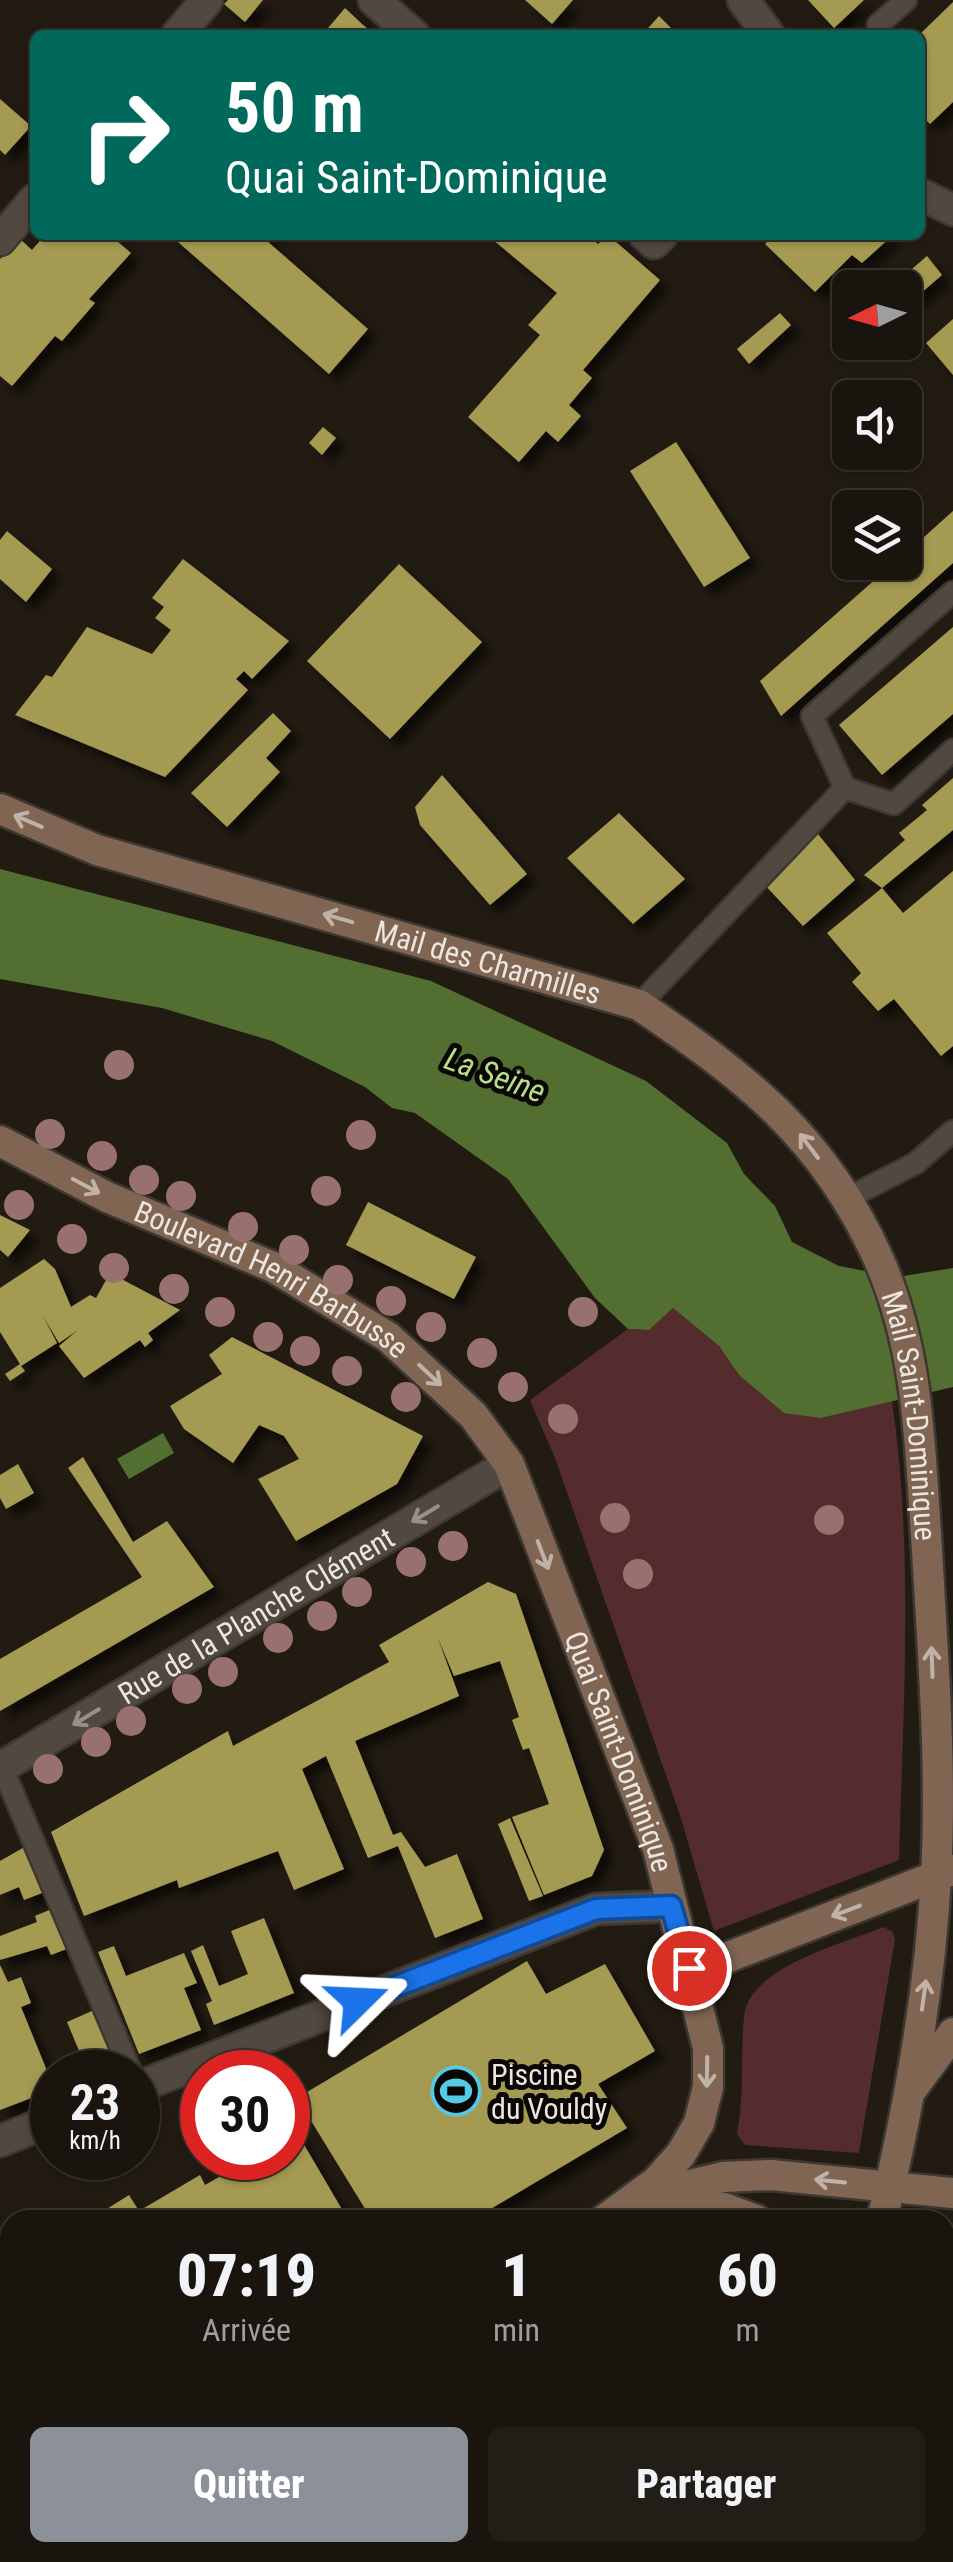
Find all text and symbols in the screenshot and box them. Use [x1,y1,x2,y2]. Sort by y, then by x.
text: 50 m [225,67,364,149]
icon: right [60,70,190,200]
text: Quai Saint-Dominique [225,151,607,204]
north arrow [832,270,922,360]
map controls [832,270,922,580]
button: sound [832,380,922,470]
button: layers [832,490,922,580]
one-way arrow [13,811,44,829]
one-way arrow [323,907,354,926]
street label: Mail des Charmilles [371,913,605,1011]
water label: La Seine [440,1039,550,1111]
one-way arrow [798,1133,820,1159]
one-way arrow [71,1177,101,1196]
street label: Boulevard Henri Barbusse [129,1193,416,1365]
street label: Mail Saint-Dominique [875,1287,944,1542]
one-way arrow [417,1363,442,1386]
one-way arrow [411,1504,440,1524]
street label: Rue de la Planche Clément [112,1519,400,1711]
one-way arrow [536,1540,554,1570]
street label: Quai Saint-Dominique [558,1626,681,1876]
one-way arrow [922,1646,941,1679]
one-way arrow [72,1707,101,1727]
one-way arrow [831,1903,862,1921]
pin [647,1926,732,2011]
icon: arrive [662,1941,717,1996]
position arrow [306,1949,410,2053]
one-way arrow [916,1979,934,2012]
speed limit sign: 30 [180,2050,310,2180]
one-way arrow [698,2055,717,2087]
place label: Piscine du Vouldy [491,2057,607,2126]
sports icon: Piscine du Vouldy [430,2065,482,2117]
text: 23 [70,2074,120,2132]
text: km/h [69,2126,121,2155]
one-way arrow [815,2171,847,2190]
text: 07:19 [177,2240,316,2311]
text: 1 [501,2240,532,2311]
text: 60 [717,2240,778,2311]
text: Arrivée [202,2311,291,2349]
text: min [493,2311,540,2349]
text: m [735,2311,760,2349]
button: Quitter [30,2427,468,2542]
button: Partager [488,2427,925,2542]

